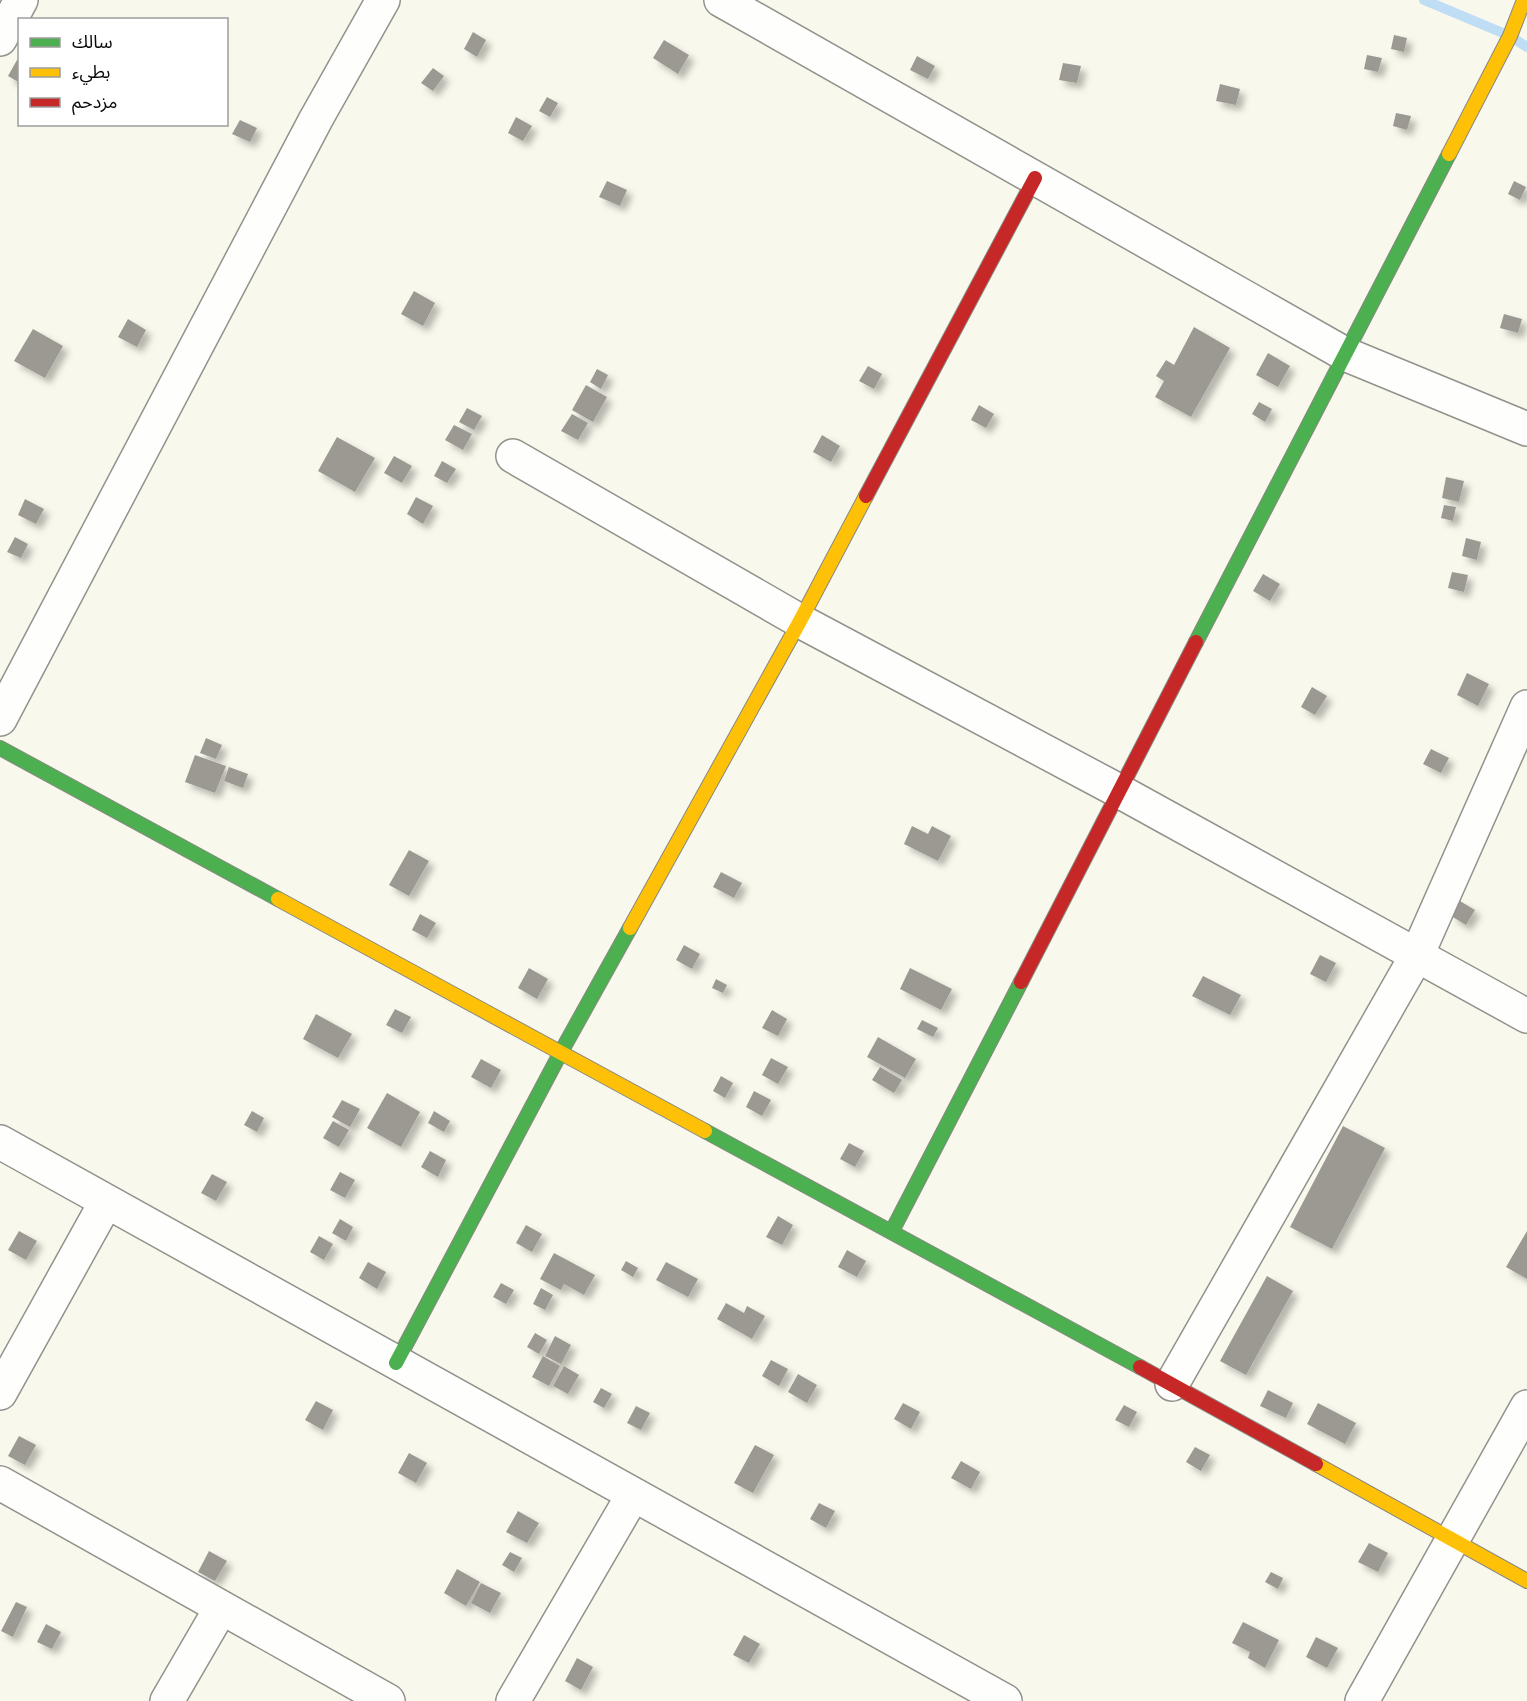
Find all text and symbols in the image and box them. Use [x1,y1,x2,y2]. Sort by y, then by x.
legend [18,18,228,126]
text: سالك [72,30,113,53]
text: بطيء [72,60,110,85]
text: مزدحم [72,90,117,115]

